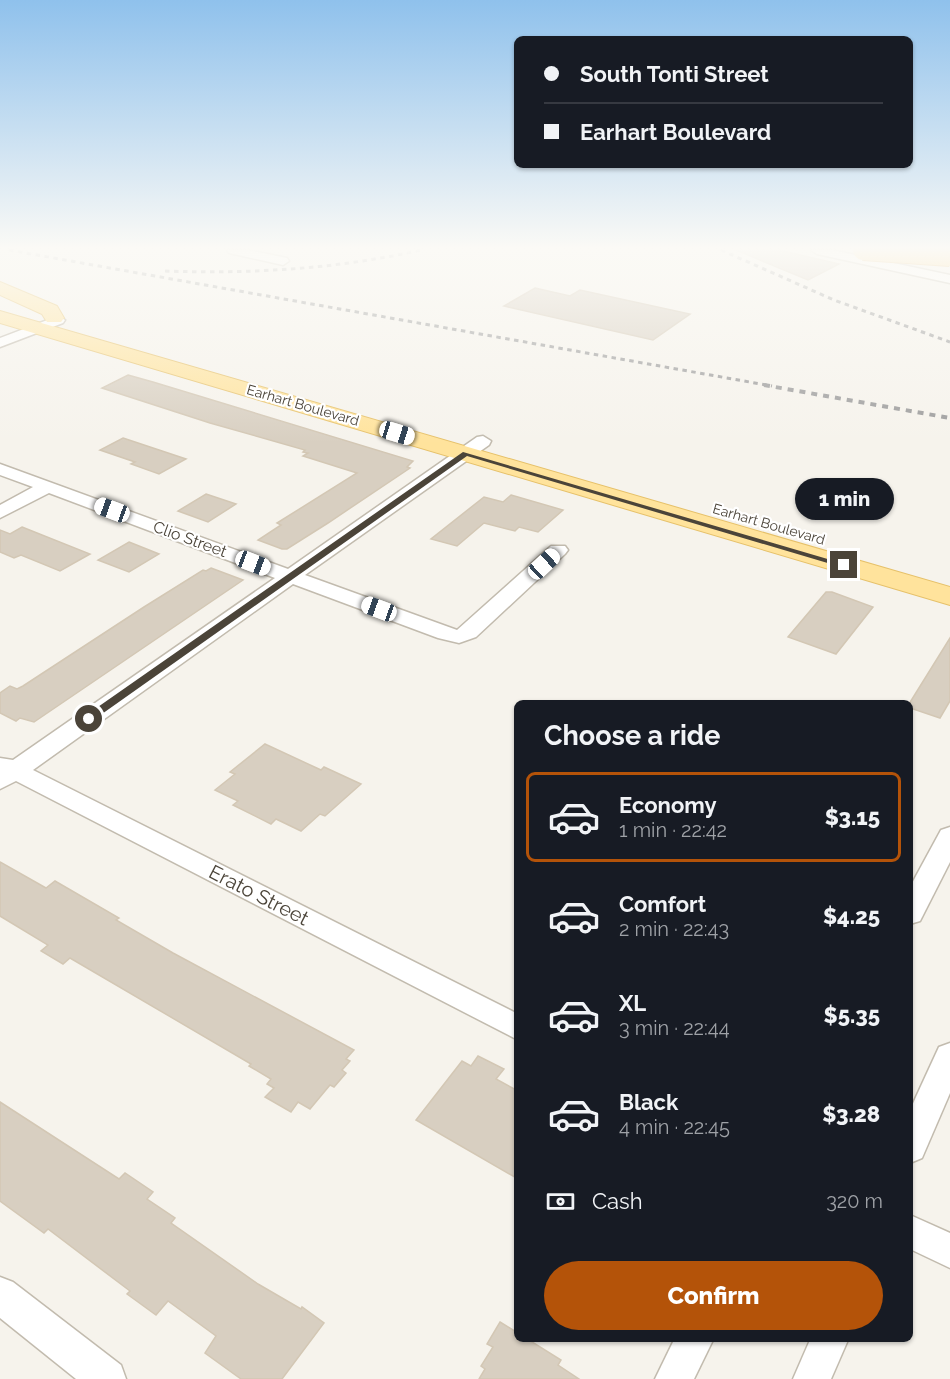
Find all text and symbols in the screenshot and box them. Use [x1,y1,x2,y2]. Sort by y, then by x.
text: South Tonti Street [580,61,769,87]
text: Earhart Boulevard [580,119,771,145]
street label: Earhart Boulevard [245,381,361,429]
car [377,419,417,447]
callout: 1 min [794,478,894,520]
text: 1 min [819,487,870,511]
car [92,495,132,525]
street label: Earhart Boulevard [711,500,827,548]
street label: Clio Street [151,517,230,561]
car [525,545,563,583]
car [233,548,273,578]
route end [830,551,857,578]
car [359,594,399,624]
route start [75,705,102,732]
text: Choose a ride [544,720,720,751]
icon: car [547,790,601,844]
text: Economy [619,792,717,818]
text: $3.15 [825,804,880,830]
text: 1 min · 22:42 [619,818,727,842]
street label: Erato Street [205,860,313,931]
icon: car [547,889,601,943]
text: Comfort [619,891,706,917]
text: $4.25 [823,903,880,929]
text: 2 min · 22:43 [619,917,729,941]
icon: car [547,988,601,1042]
text: XL [619,990,646,1016]
text: $5.35 [824,1002,880,1028]
text: 3 min · 22:44 [619,1016,730,1040]
icon: car [547,1087,601,1141]
text: Black [619,1089,678,1115]
text: $3.28 [822,1101,880,1127]
text: 4 min · 22:45 [619,1115,730,1139]
icon: cash [544,1185,577,1218]
text: Cash [592,1188,643,1214]
text: 320 m [826,1189,883,1213]
button: Confirm [544,1261,883,1330]

